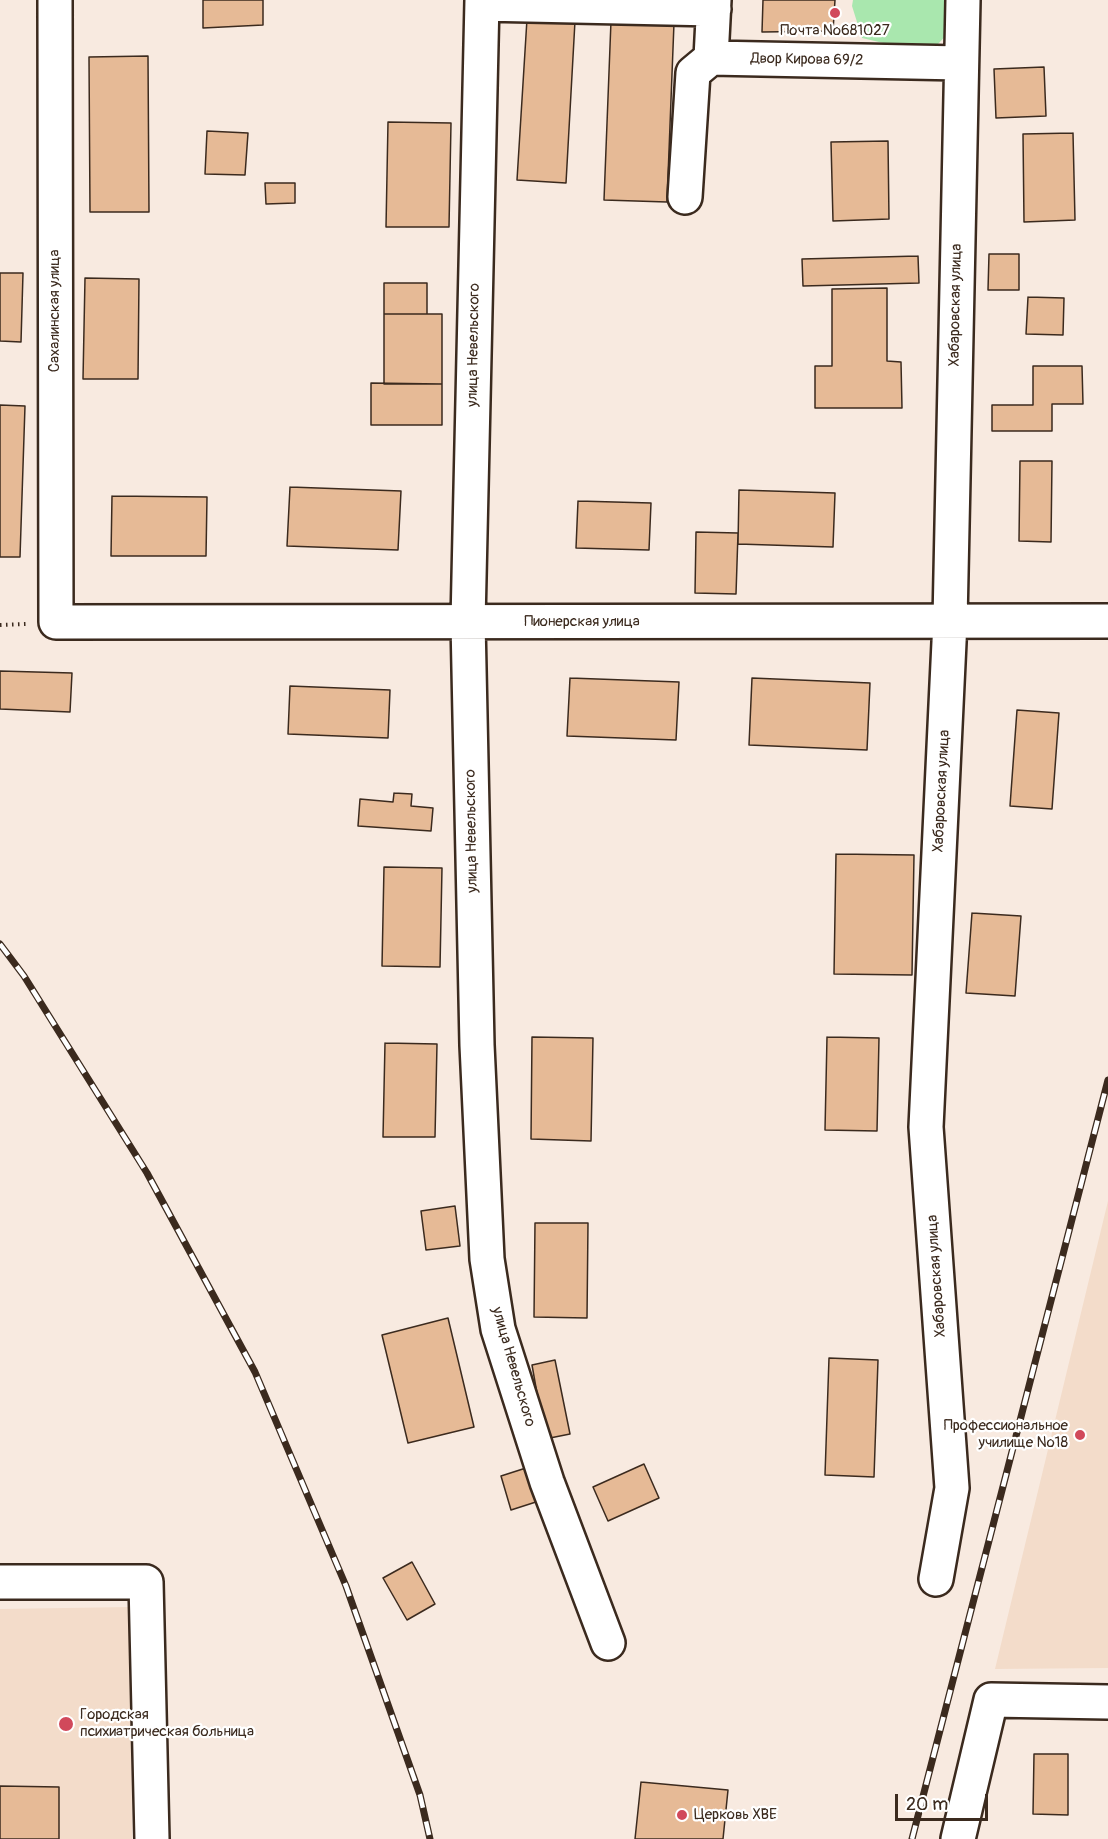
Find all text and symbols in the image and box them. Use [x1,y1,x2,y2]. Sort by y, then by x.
marker: Почта №681027 [828,6,842,20]
place label: Почта №681027 [780,22,890,40]
street label: Двор Кирова 69/2 [750,50,864,70]
street label: Хабаровская улица [946,244,966,366]
street label: Сахалинская улица [46,250,64,372]
street label: улица Невельского [464,283,484,407]
street label: Пионерская улица [524,613,640,631]
street label: Хабаровская улица [930,729,954,853]
street label: улица Невельского [462,769,482,893]
street label: Хабаровская улица [924,1214,950,1338]
street label: улица Невельского [487,1305,539,1429]
place label: Профессиональное училище №18 [944,1417,1068,1452]
marker: Профессиональное училище №18 [1073,1428,1087,1442]
place label: Городская психиатрическая больница [80,1706,254,1741]
marker: Городская психиатрическая больница [57,1715,75,1733]
scale bar [898,1782,991,1820]
text: 20 m [906,1793,948,1816]
place label: Церковь ХВЕ [694,1806,777,1824]
marker: Церковь ХВЕ [675,1808,689,1822]

